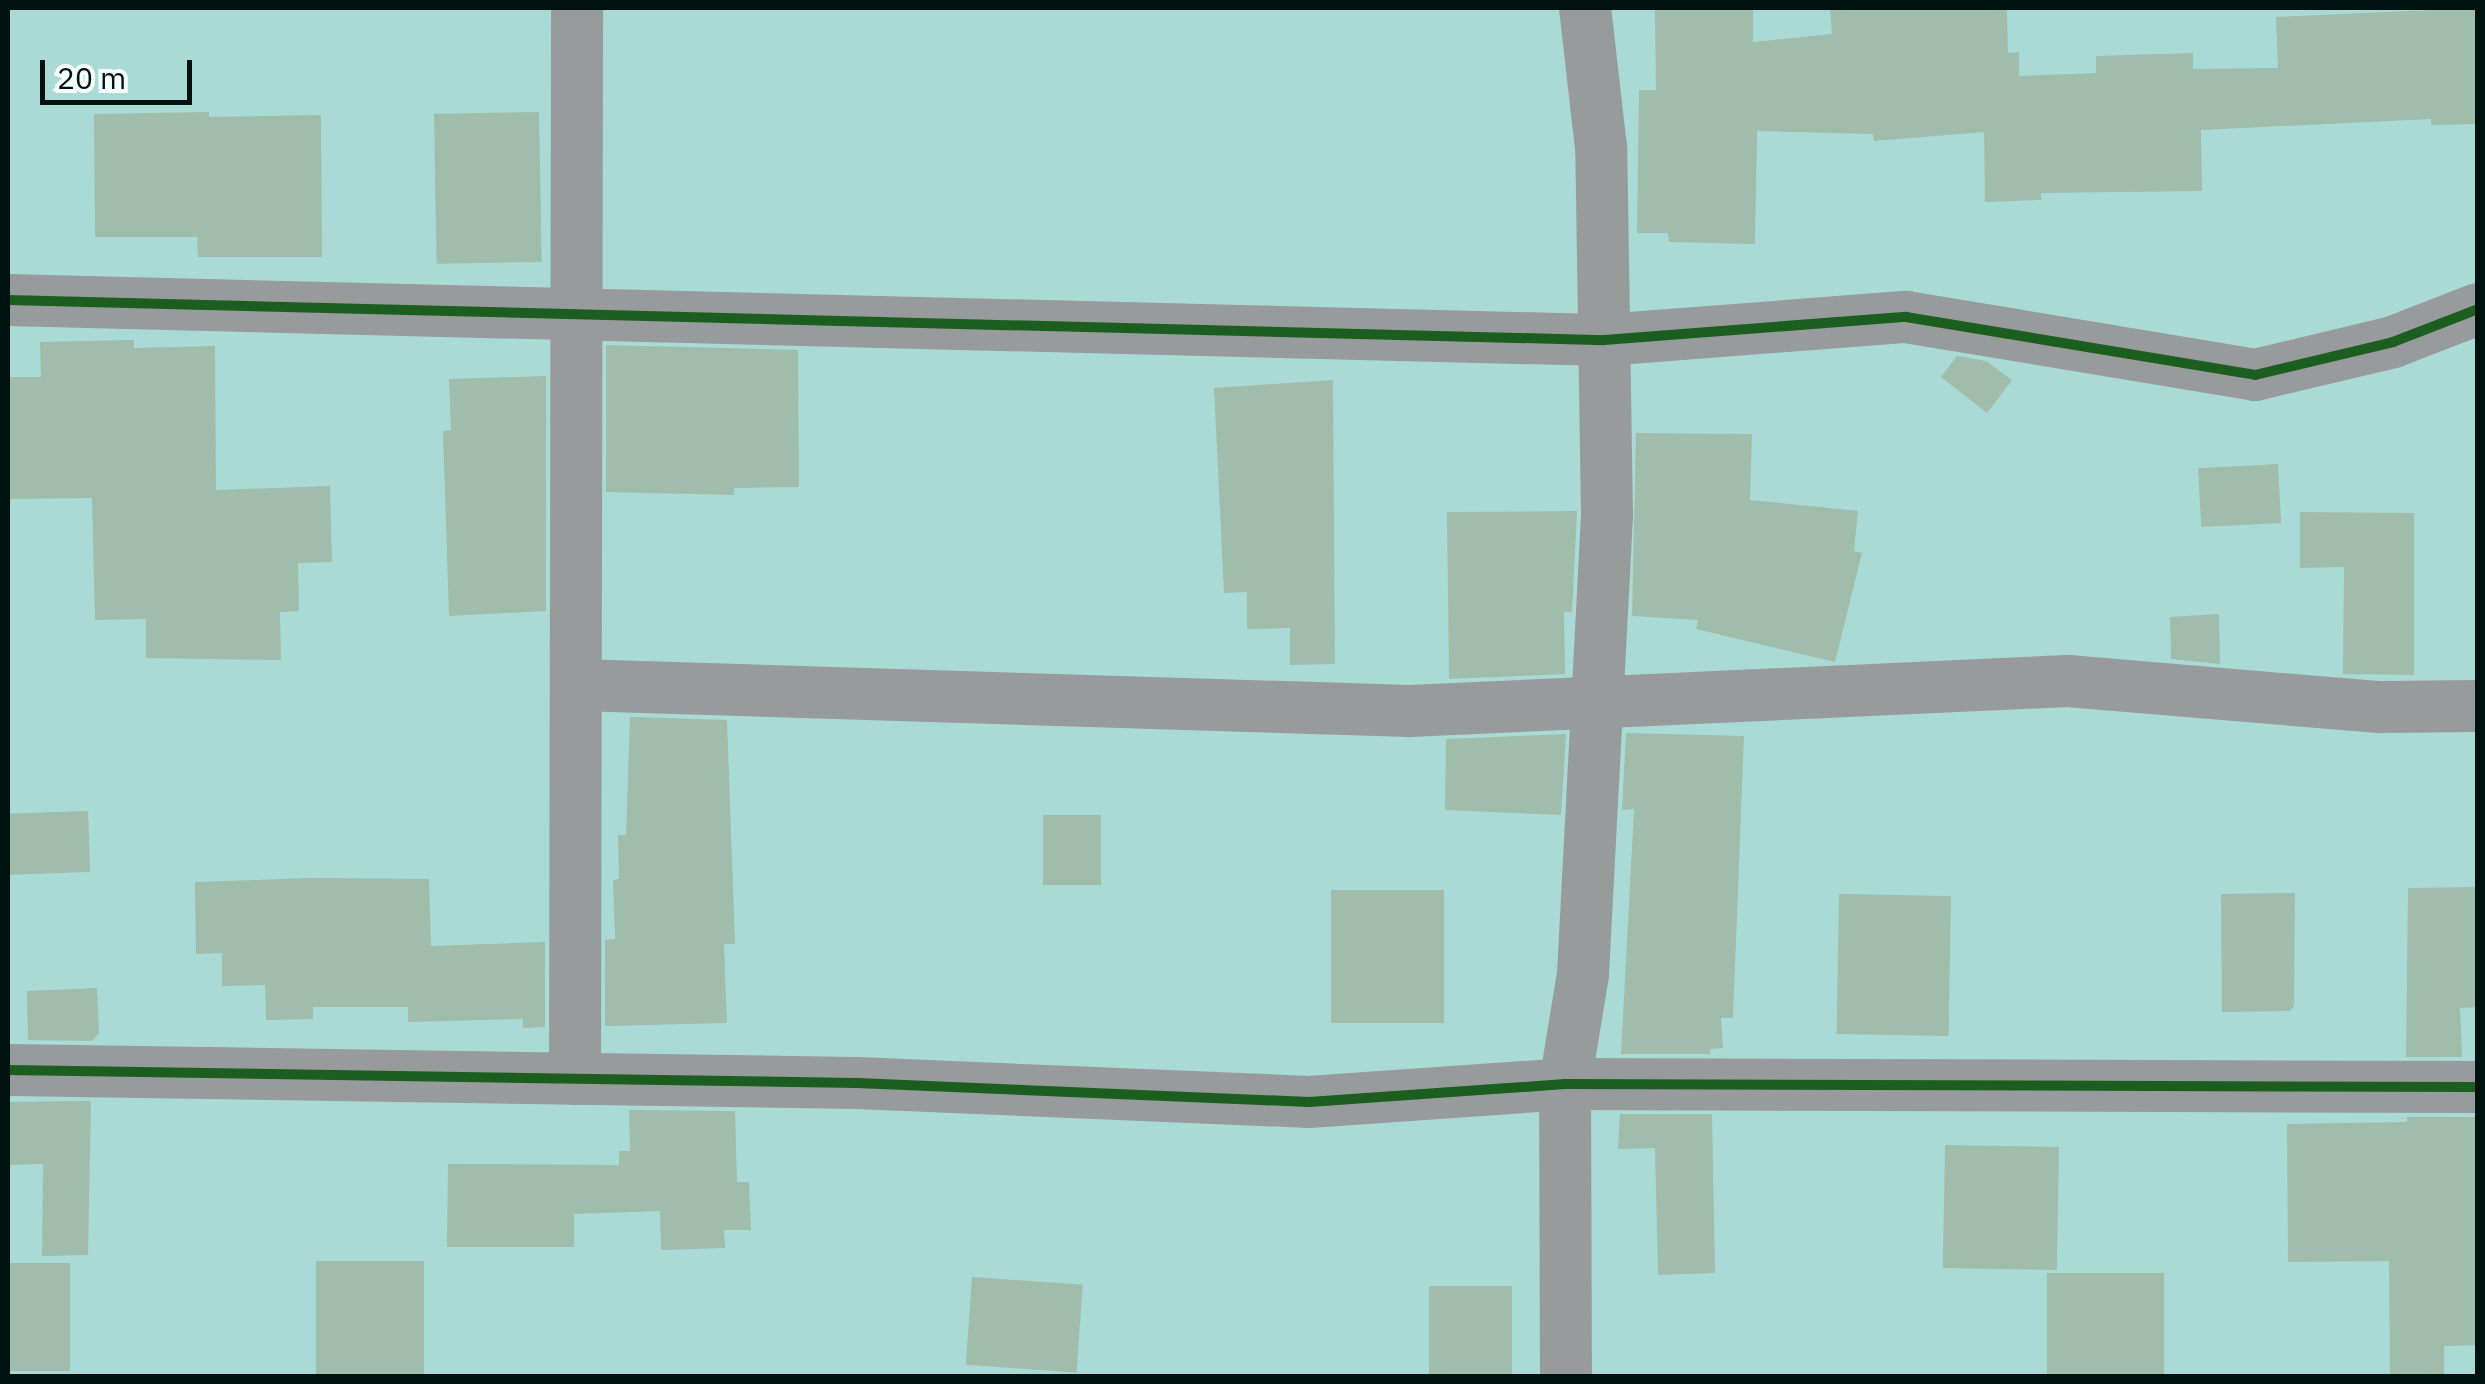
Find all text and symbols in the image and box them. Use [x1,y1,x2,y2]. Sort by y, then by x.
scale bar [45,40,198,102]
text: 20 m [57,58,126,97]

